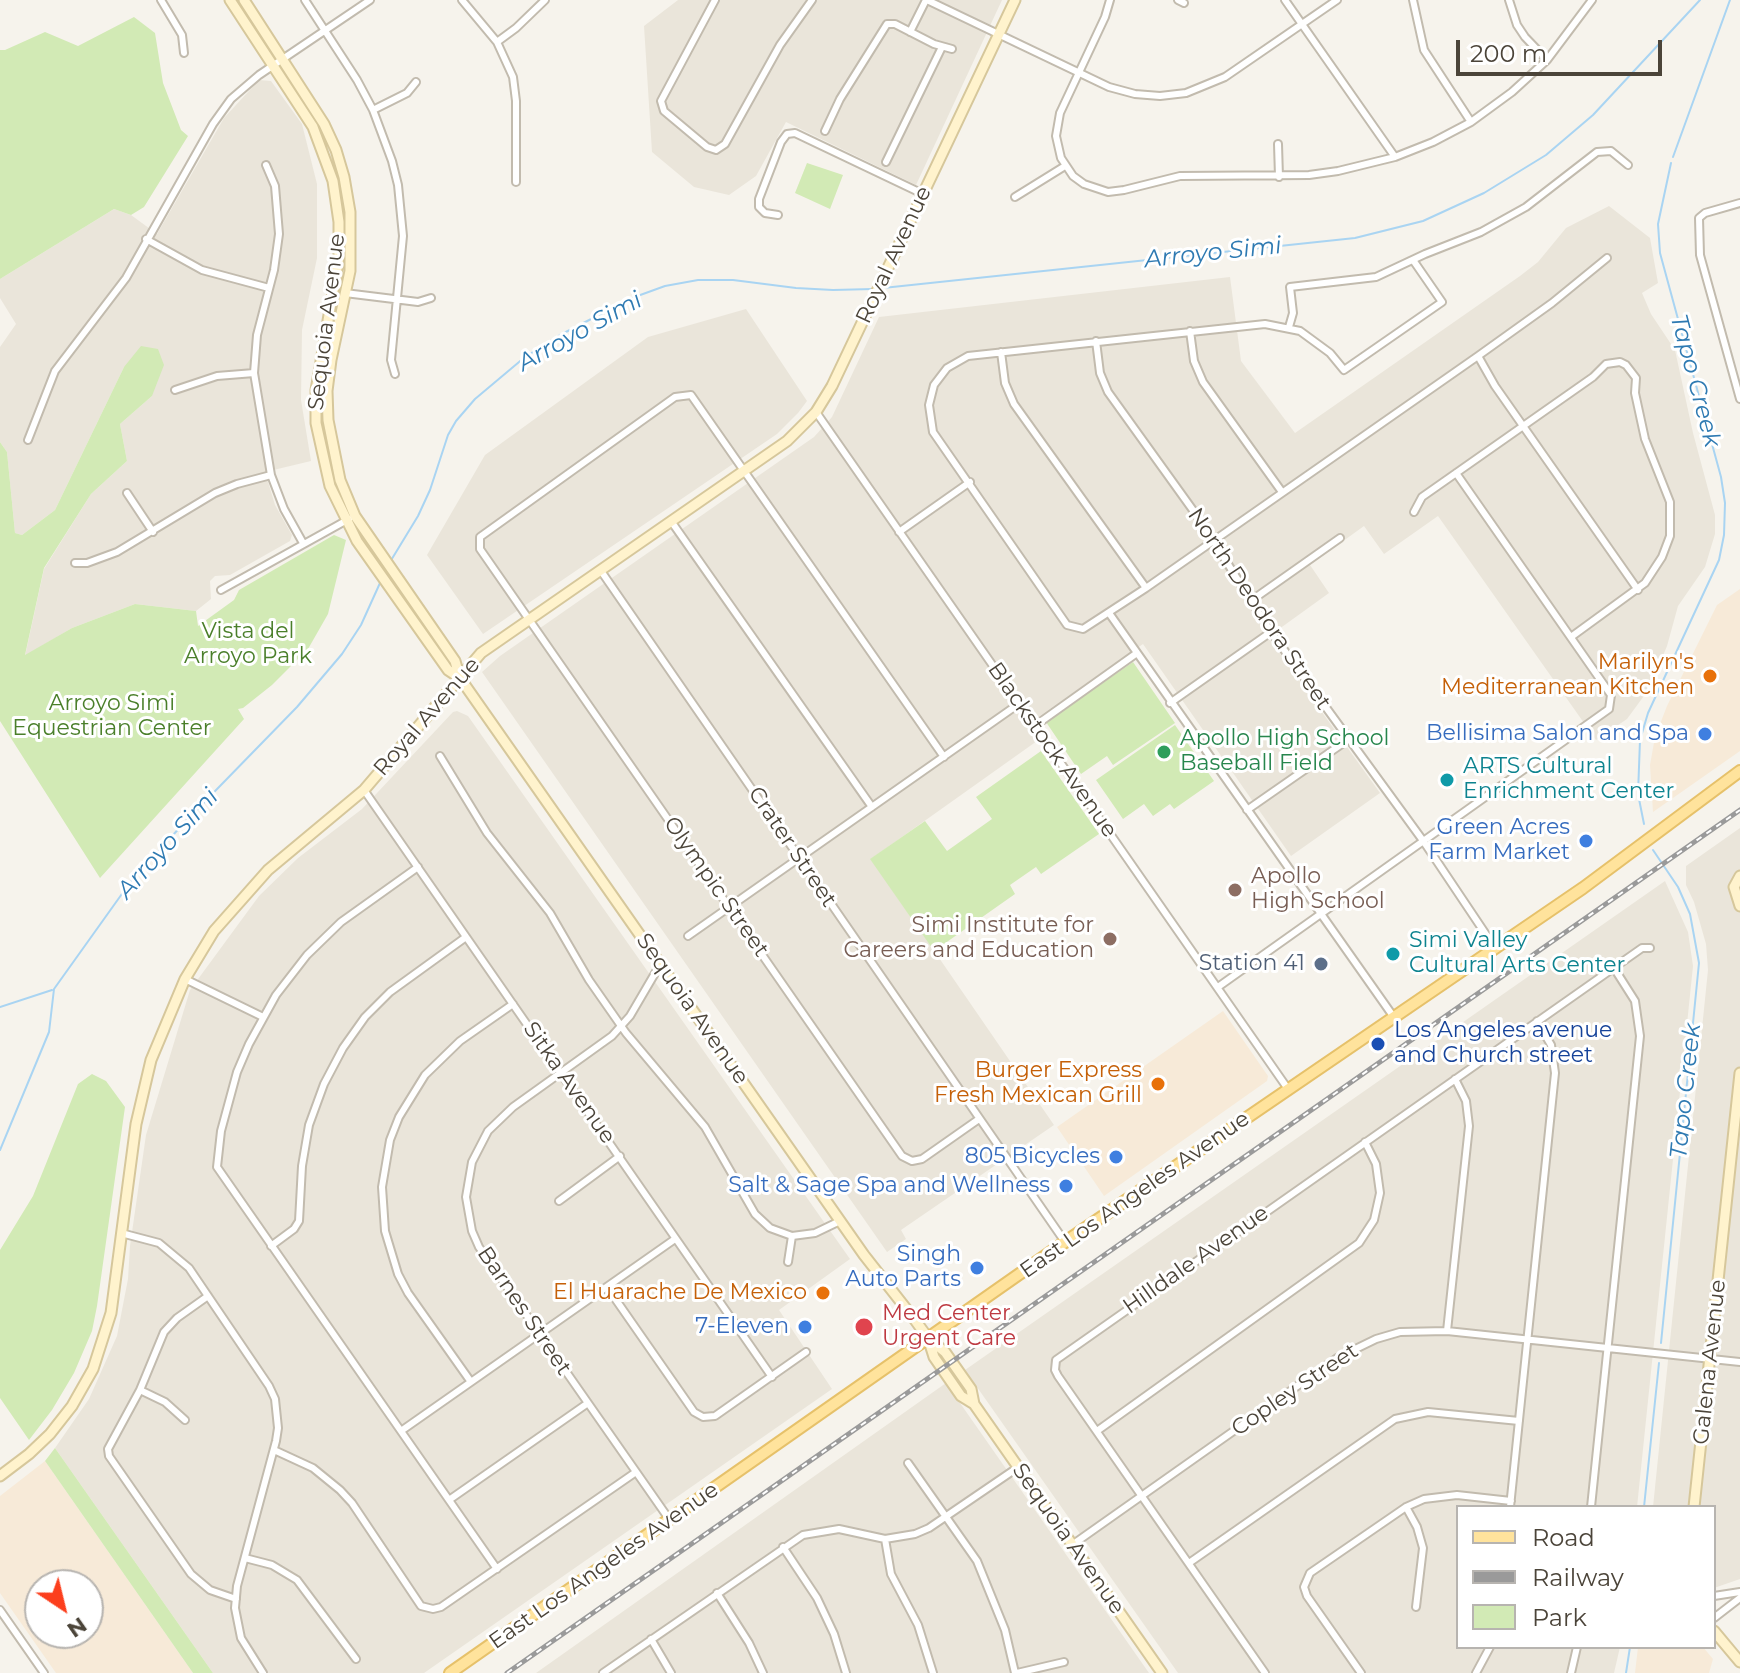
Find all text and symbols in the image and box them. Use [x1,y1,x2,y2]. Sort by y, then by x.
scale bar [1460,24,1666,74]
text: 200 m [1470,39,1547,68]
street label: Royal Avenue [851,182,937,328]
water label: Arroyo Simi [1143,231,1283,275]
street label: Sequoia Avenue [303,232,351,412]
water label: Arroyo Simi [513,286,647,378]
water label: Tapo Creek [1663,312,1727,450]
street label: North Deodora Street [1182,503,1336,715]
park label: Vista del Arroyo Park [184,619,312,670]
place label: Marilyn's Mediterranean Kitchen [1441,650,1694,702]
street label: Royal Avenue [368,652,486,782]
street label: Blackstock Avenue [982,657,1122,843]
marker: Marilyn's Mediterranean Kitchen [1701,667,1719,685]
park label: Arroyo Simi Equestrian Center [12,691,212,742]
place label: Bellisima Salon and Spa [1426,721,1689,747]
marker: Bellisima Salon and Spa [1696,725,1714,743]
place label: Apollo High School Baseball Field [1180,726,1390,778]
marker: Apollo High School Baseball Field [1155,743,1173,761]
place label: ARTS Cultural Enrichment Center [1463,754,1674,806]
marker: ARTS Cultural Enrichment Center [1438,771,1456,789]
street label: Crater Street [742,782,842,912]
water label: Arroyo Simi [111,783,225,905]
street label: Olympic Street [658,812,774,962]
place label: Green Acres Farm Market [1428,815,1570,866]
marker: Green Acres Farm Market [1577,832,1595,850]
place label: Apollo High School [1251,864,1385,916]
marker: Apollo High School [1226,881,1244,899]
place label: Simi Institute for Careers and Education [844,913,1094,964]
place label: Simi Valley Cultural Arts Center [1409,928,1625,980]
street label: Sequoia Avenue [630,929,754,1089]
marker: Simi Institute for Careers and Education [1101,930,1119,948]
marker: Simi Valley Cultural Arts Center [1384,945,1402,963]
place label: Station 41 [1199,951,1305,977]
marker: Station 41 [1312,955,1330,973]
street label: Sitka Avenue [517,1017,621,1149]
place label: Los Angeles avenue and Church street [1394,1018,1612,1070]
water label: Tapo Creek [1665,1022,1707,1160]
marker: Los Angeles avenue and Church street [1369,1035,1387,1053]
place label: Burger Express Fresh Mexican Grill [934,1058,1142,1110]
marker: Burger Express Fresh Mexican Grill [1149,1075,1167,1093]
street label: East Los Angeles Avenue [1015,1106,1255,1284]
place label: 805 Bicycles [965,1144,1100,1170]
marker: 805 Bicycles [1107,1148,1125,1166]
place label: Salt & Sage Spa and Wellness [728,1173,1050,1199]
marker: Salt & Sage Spa and Wellness [1057,1177,1075,1195]
street label: Hilldale Avenue [1118,1200,1274,1320]
street label: Barnes Street [471,1242,577,1380]
place label: Singh Auto Parts [845,1242,961,1294]
marker: Singh Auto Parts [968,1259,986,1277]
street label: Galena Avenue [1688,1278,1732,1446]
place label: El Huarache De Mexico [553,1280,807,1306]
marker: El Huarache De Mexico [814,1284,832,1302]
place label: Med Center Urgent Care [882,1301,1016,1352]
place label: 7-Eleven [695,1314,789,1340]
marker: Med Center Urgent Care [853,1316,875,1338]
marker: 7-Eleven [796,1318,814,1336]
street label: Copley Street [1227,1338,1363,1442]
street label: Sequoia Avenue [1006,1459,1130,1619]
street label: East Los Angeles Avenue [484,1477,724,1655]
legend [1456,1505,1716,1649]
text: Road [1532,1523,1595,1552]
text: Railway [1532,1563,1624,1592]
north arrow [24,1569,104,1649]
text: Park [1532,1603,1587,1632]
text: N [62,1611,92,1644]

